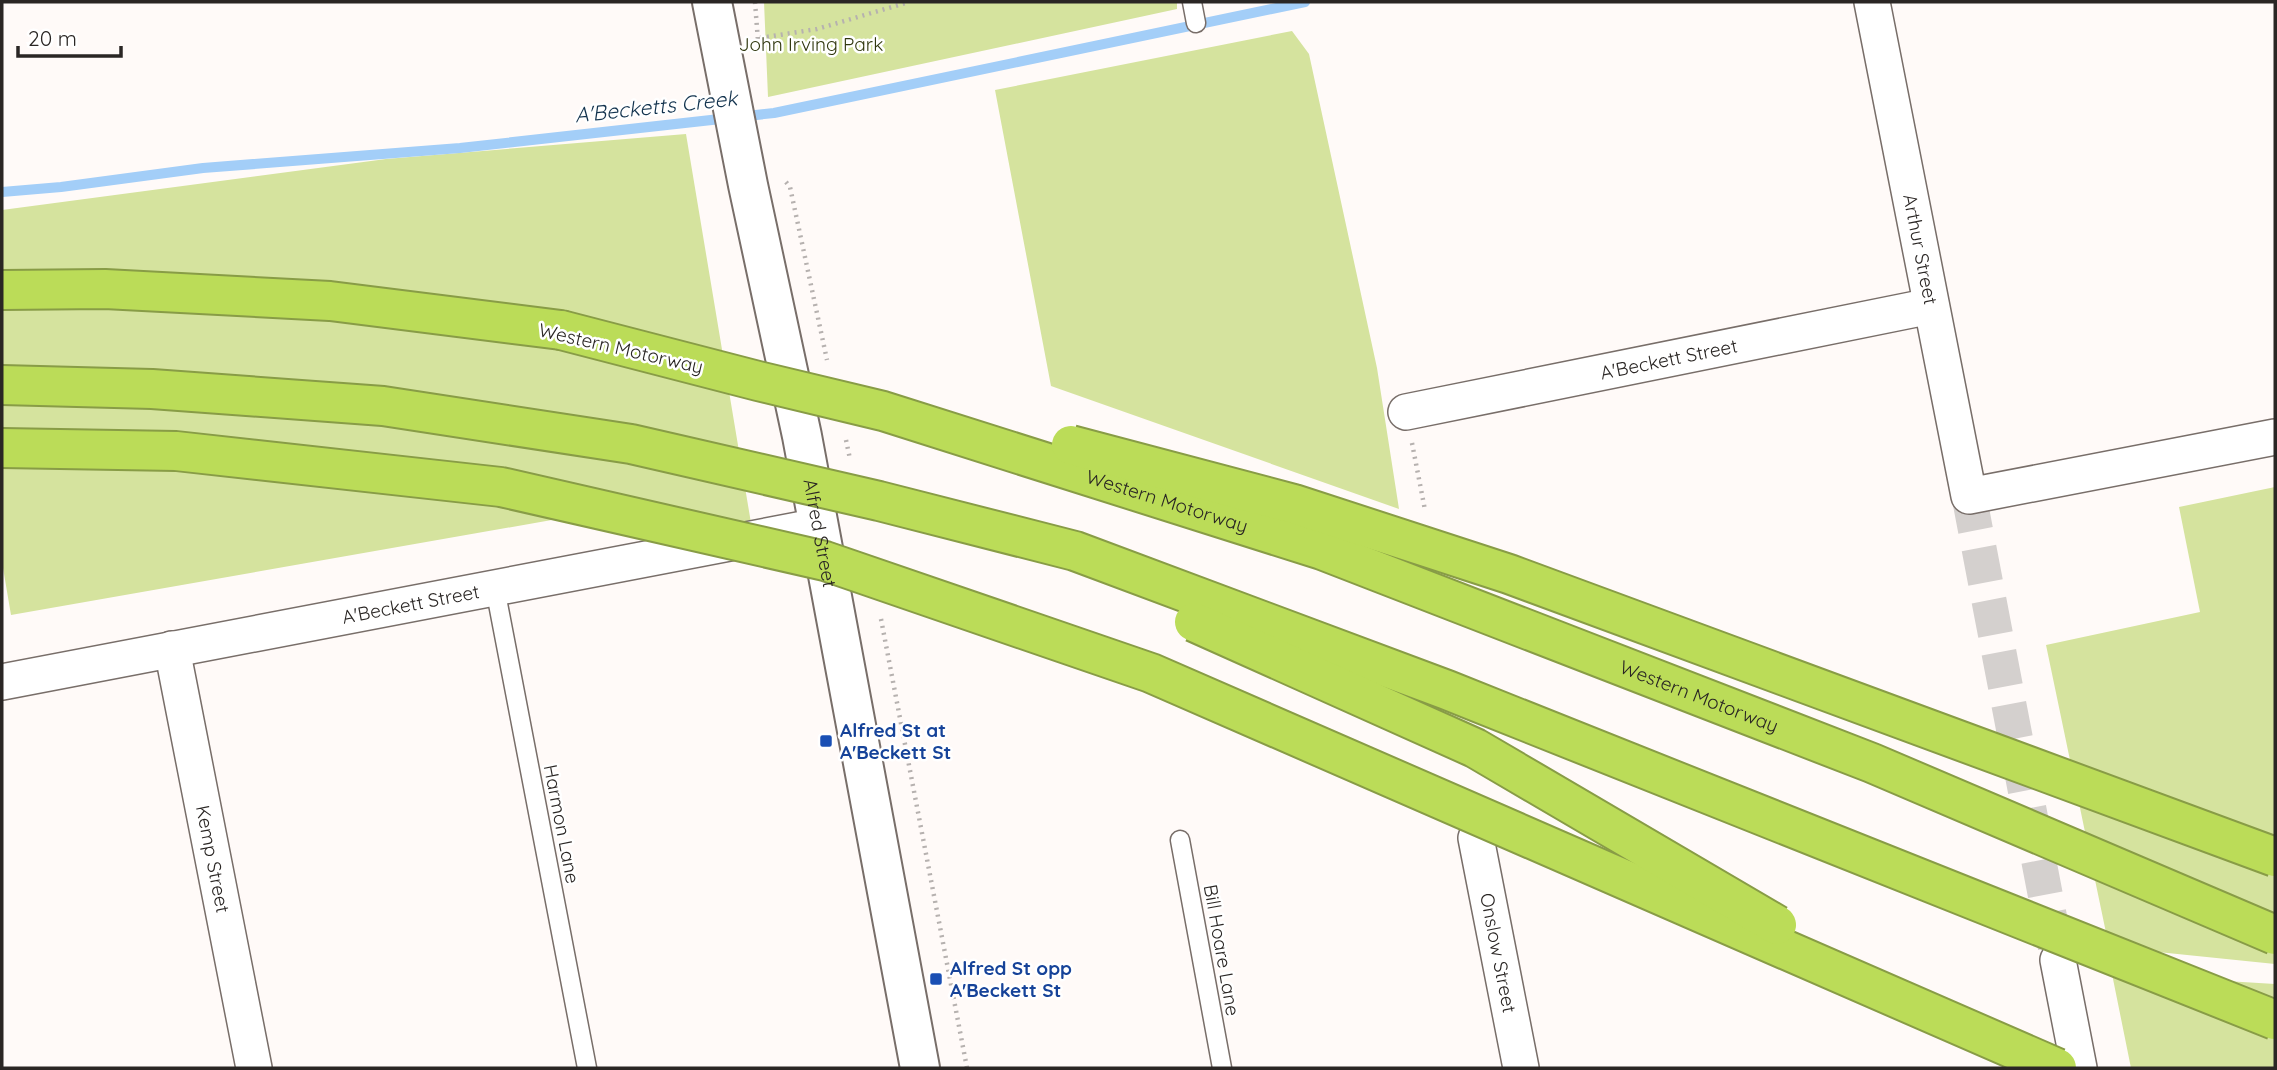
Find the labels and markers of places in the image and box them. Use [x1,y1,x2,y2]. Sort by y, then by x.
place label: Alfred St at A'Beckett St [840,718,951,764]
marker: Alfred St at A'Beckett St [818,733,834,749]
place label: Alfred St opp A'Beckett St [950,956,1072,1002]
marker: Alfred St opp A'Beckett St [928,971,944,987]

